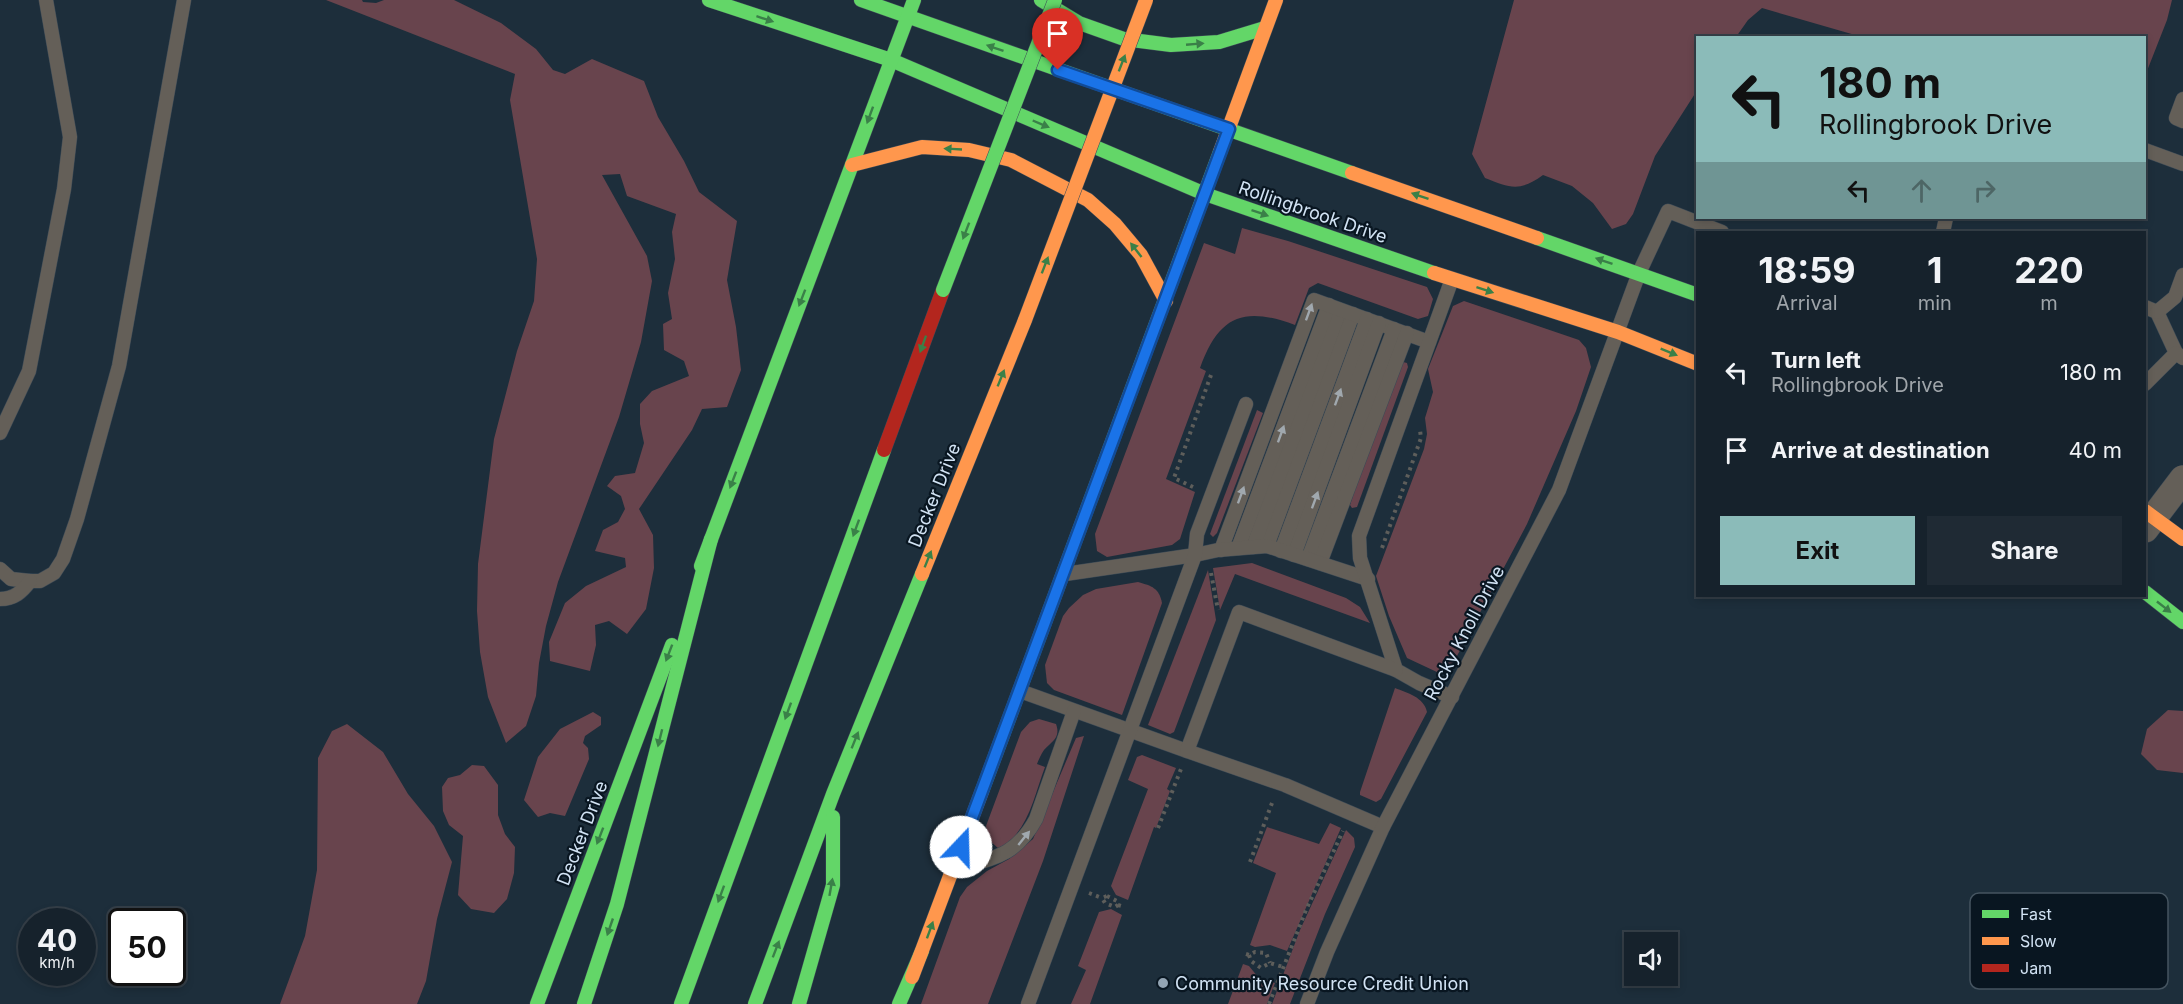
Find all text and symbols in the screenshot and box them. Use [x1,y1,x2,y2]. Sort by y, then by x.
pin [1032,8,1083,70]
one-way arrow [756,14,774,24]
icon: arrive [1041,17,1074,50]
one-way arrow [1185,39,1204,48]
one-way arrow [986,43,1004,53]
one-way arrow [1118,54,1128,72]
text: 180 m [1819,57,1941,108]
icon: left [1720,60,1798,138]
one-way arrow [865,106,874,124]
text: Rollingbrook Drive [1819,108,2052,141]
one-way arrow [1032,120,1050,130]
one-way arrow [944,144,963,153]
icon: left [1842,174,1875,207]
icon: ahead [1905,174,1938,207]
icon: right [1968,174,2001,207]
street label: Rollingbrook Drive [1236,177,1390,247]
one-way arrow [1410,191,1428,201]
one-way arrow [1251,209,1269,219]
one-way arrow [961,222,970,240]
one-way arrow [1131,243,1143,258]
text: 18:59 [1758,248,1856,292]
text: 1 [1927,248,1943,292]
text: 220 [2014,248,2084,292]
one-way arrow [1594,255,1612,265]
one-way arrow [1041,256,1051,274]
one-way arrow [1476,286,1494,295]
one-way arrow [796,289,806,307]
text: Arrival [1776,291,1838,315]
text: min [1918,291,1952,315]
text: m [2040,291,2058,315]
one-way arrow [1305,303,1314,321]
one-way arrow [918,336,928,354]
text: Turn left [1771,347,1861,373]
one-way arrow [1660,348,1678,358]
icon: left [1720,356,1753,389]
text: 180 m [2060,359,2122,385]
one-way arrow [997,369,1006,387]
text: Rollingbrook Drive [1771,373,1944,397]
one-way arrow [1334,388,1344,406]
one-way arrow [1277,425,1286,443]
icon: arrive [1720,434,1753,467]
text: Arrive at destination [1771,437,1990,463]
text: 40 m [2068,437,2122,463]
street label: Decker Drive [904,440,964,550]
one-way arrow [728,472,738,490]
one-way arrow [1237,486,1247,504]
one-way arrow [1310,491,1320,509]
button: Exit [1720,516,1915,585]
button: Share [1927,516,2122,585]
one-way arrow [850,519,860,537]
one-way arrow [923,549,933,567]
street label: Rocky Knoll Drive [1420,562,1508,704]
one-way arrow [2156,600,2172,613]
one-way arrow [663,644,673,662]
one-way arrow [783,702,793,720]
one-way arrow [655,729,664,747]
one-way arrow [850,730,860,748]
street label: Decker Drive [552,778,612,888]
position arrow [929,815,993,879]
one-way arrow [595,827,605,845]
one-way arrow [1017,830,1030,846]
one-way arrow [827,877,836,896]
one-way arrow [716,885,726,903]
legend [1970,893,2168,989]
text: Fast [2020,904,2052,924]
speed limit sign: 50 [108,908,186,986]
one-way arrow [604,918,614,936]
one-way arrow [926,920,936,938]
text: 40 [37,922,77,958]
text: Slow [2020,931,2057,951]
map controls [1624,932,1678,986]
button: sound [1624,932,1678,986]
one-way arrow [771,940,781,958]
text: km/h [39,953,75,972]
text: Jam [2020,958,2052,978]
place label: Community Resource Credit Union [1175,973,1469,994]
marker: Community Resource Credit Union [1156,976,1170,990]

